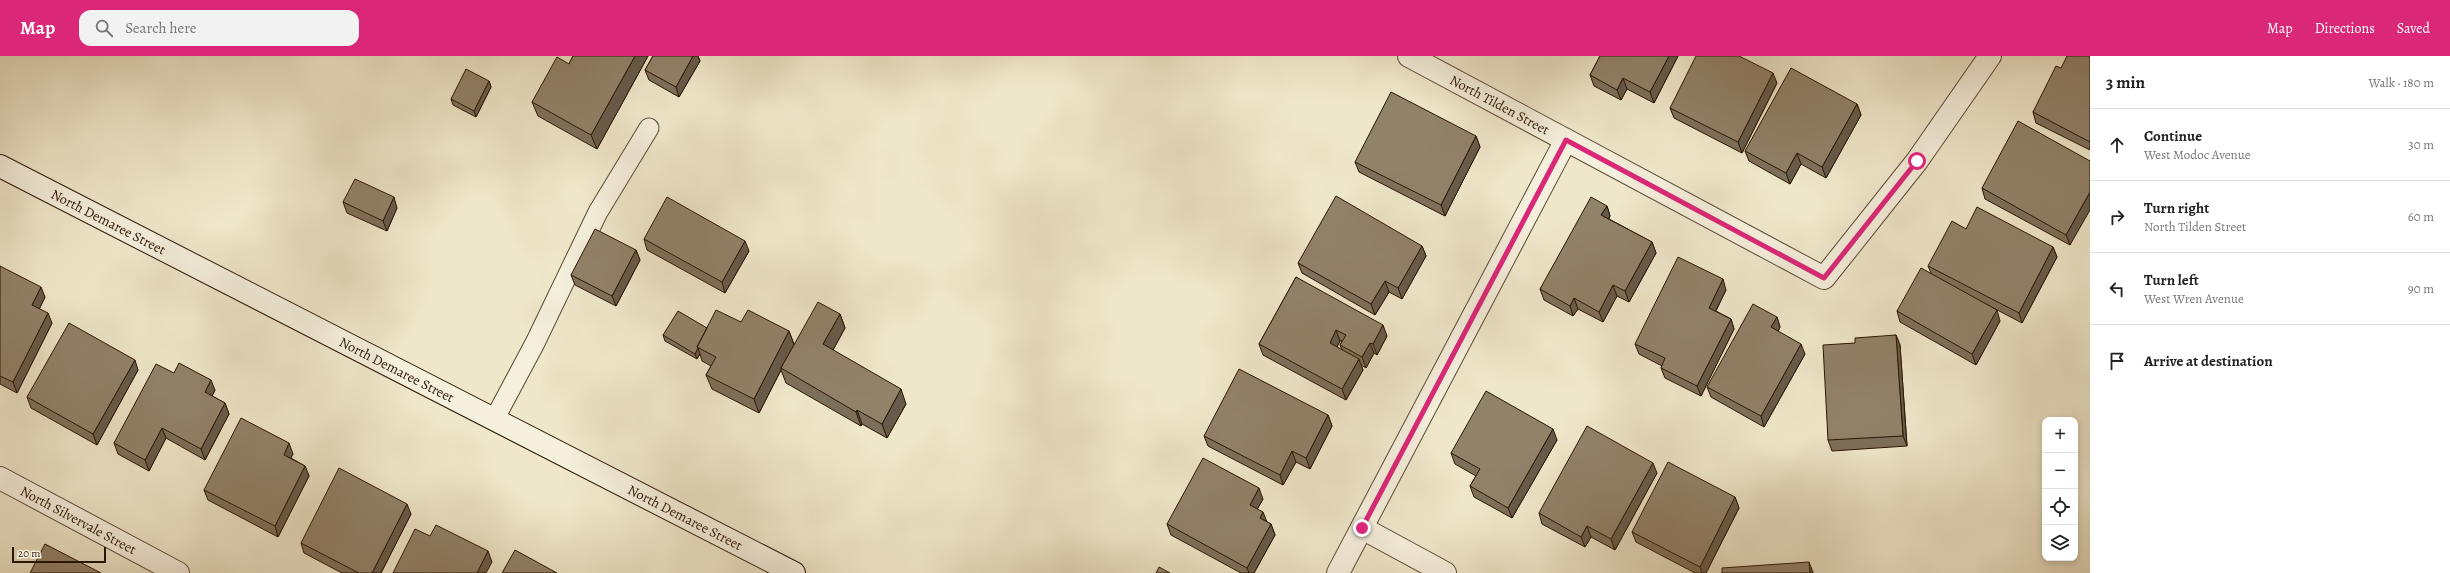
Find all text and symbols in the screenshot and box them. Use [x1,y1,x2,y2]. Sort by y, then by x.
search box [79,10,359,46]
text: Map [20,15,55,41]
icon: search [93,17,115,39]
text: Search here [125,18,197,38]
text: Map [2267,19,2293,38]
text: Directions [2315,19,2375,38]
text: Saved [2397,19,2430,38]
street label: North Tilden Street [1447,70,1553,139]
text: 3 min [2106,71,2145,94]
text: Walk · 180 m [2368,74,2434,91]
text: Continue [2144,126,2202,146]
icon: ahead [2106,134,2128,156]
text: 30 m [2408,136,2434,153]
text: West Modoc Avenue [2144,146,2251,163]
route start [1908,152,1926,170]
street label: North Demaree Street [48,184,169,259]
text: Turn right [2144,198,2209,218]
icon: right [2106,206,2128,228]
text: 60 m [2408,208,2434,225]
text: North Tilden Street [2144,218,2246,235]
text: Turn left [2144,270,2199,290]
icon: left [2106,278,2128,300]
text: 90 m [2408,280,2434,297]
text: West Wren Avenue [2144,290,2244,307]
street label: North Demaree Street [336,332,458,407]
icon: arrive [2106,350,2128,372]
text: Arrive at destination [2144,351,2273,371]
map controls [2042,417,2078,561]
button: + [2042,417,2078,453]
button: − [2042,453,2078,489]
street label: North Demaree Street [625,480,746,555]
street label: North Silvervale Street [17,481,140,559]
button: locate [2042,489,2078,525]
route end [1353,519,1371,537]
button: layers [2042,525,2078,561]
scale bar [12,545,106,564]
text: 20 m [18,546,40,561]

